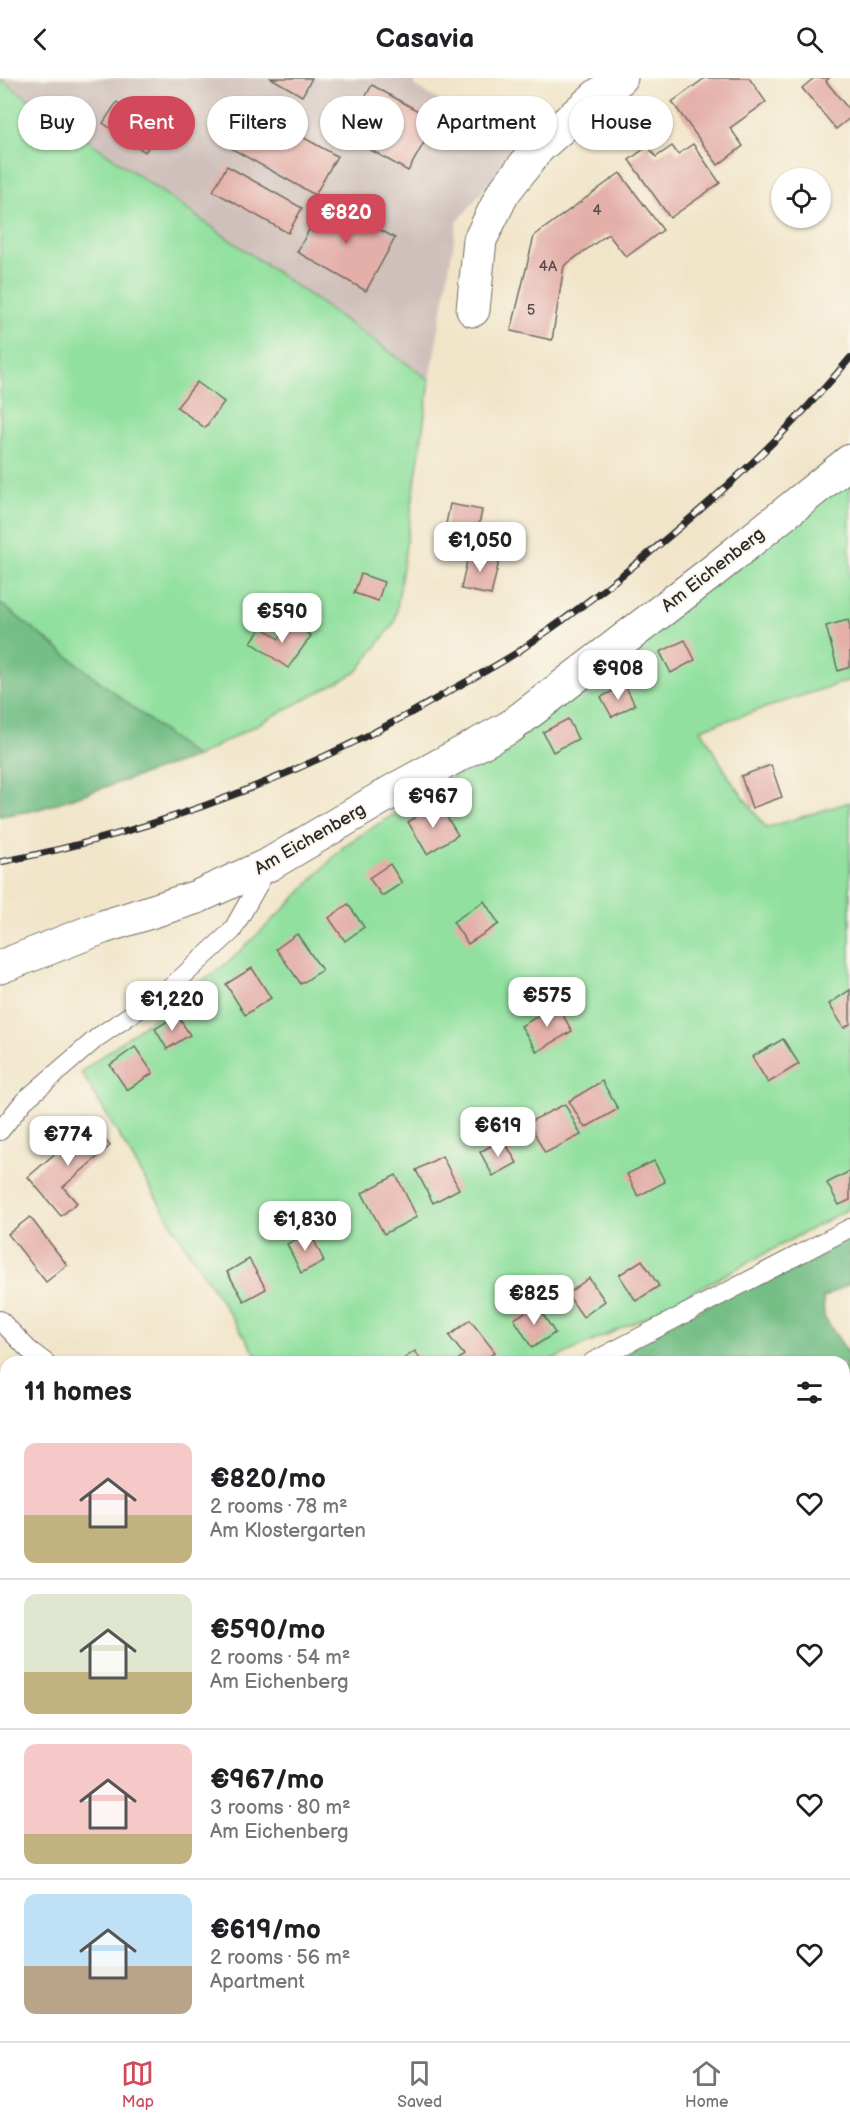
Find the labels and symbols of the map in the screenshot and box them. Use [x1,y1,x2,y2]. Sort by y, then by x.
pin: €820 [310,194,382,245]
house number: 4 [592,201,602,220]
house number: 4A [539,257,558,276]
house number: 5 [527,301,535,320]
pin: €1,050 [431,522,529,573]
street label: Am Eichenberg [657,523,769,617]
pin: €590 [246,593,318,644]
pin: €908 [582,650,654,701]
pin: €967 [397,778,469,829]
street label: Am Eichenberg [251,799,369,879]
pin: €575 [511,977,583,1028]
pin: €1,220 [123,981,221,1032]
pin: €619 [462,1107,534,1158]
pin: €774 [32,1116,104,1167]
pin: €1,830 [256,1201,354,1252]
pin: €825 [498,1275,570,1326]

